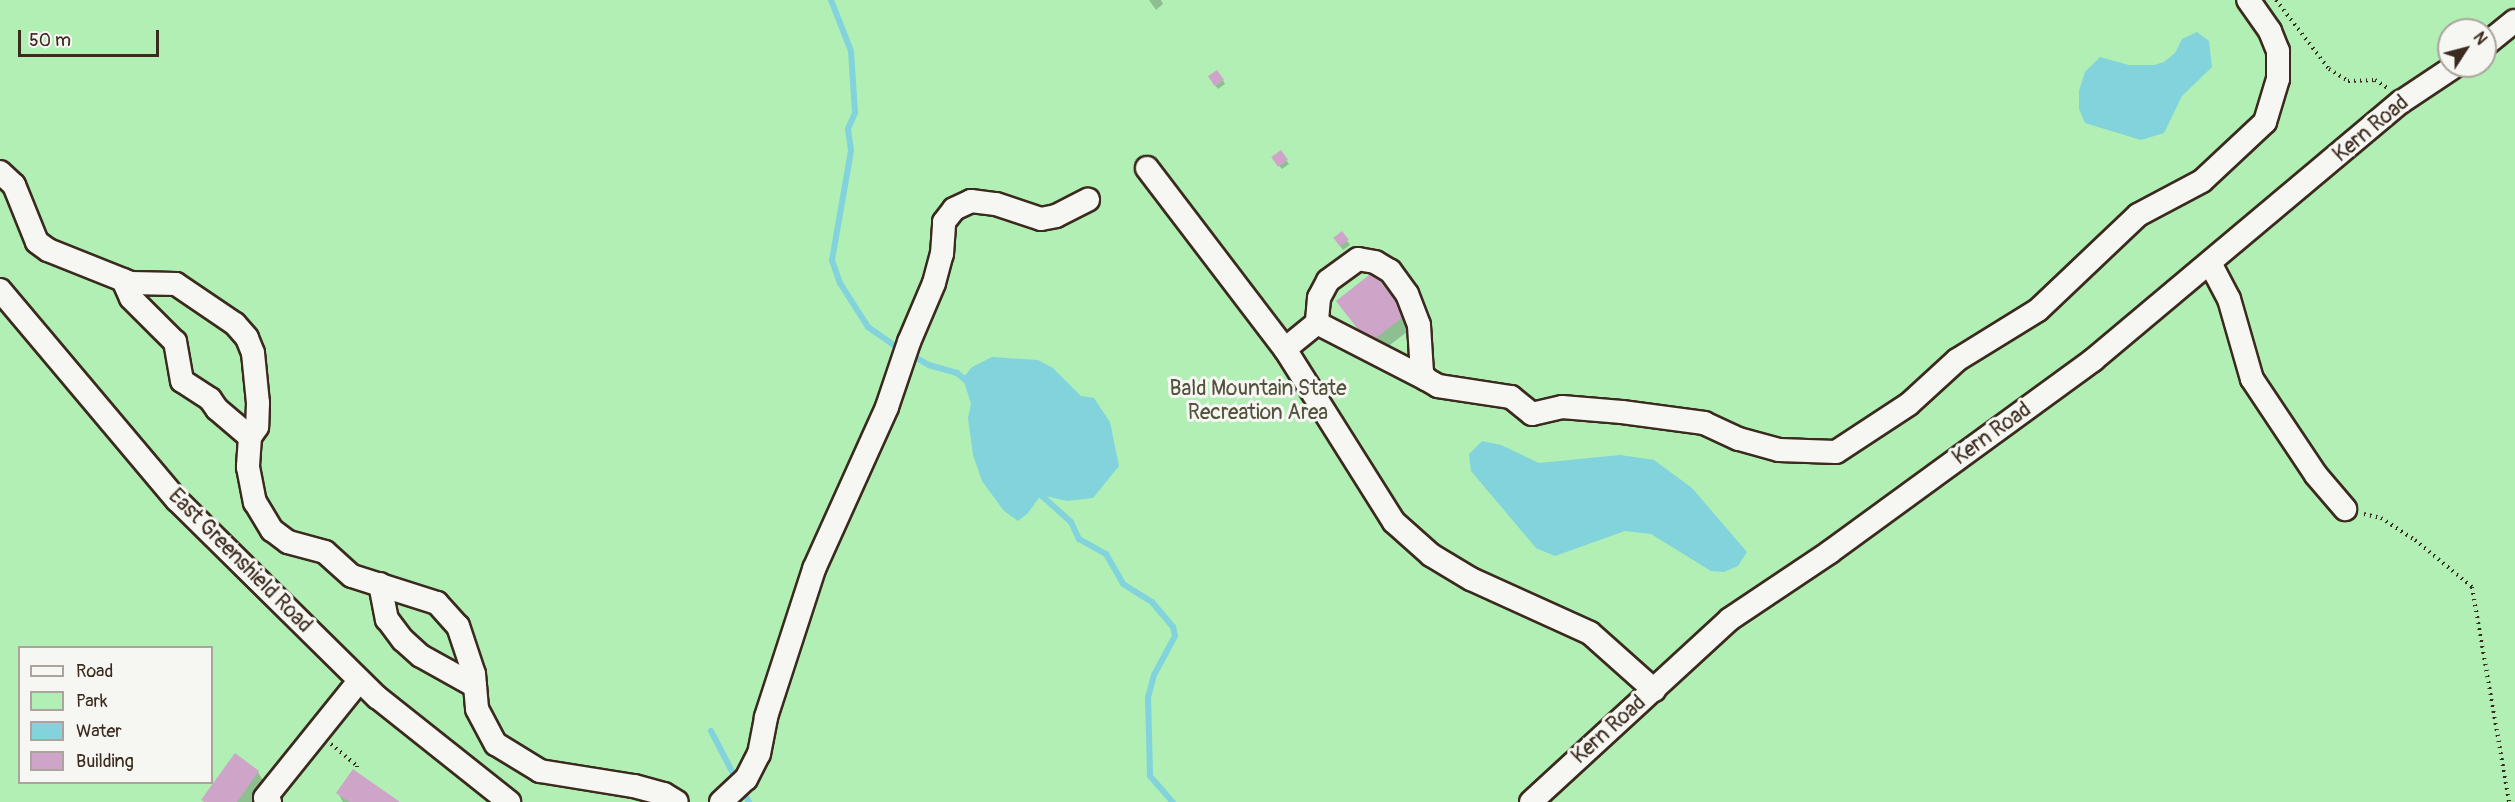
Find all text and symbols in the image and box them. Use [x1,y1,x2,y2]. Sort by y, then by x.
scale bar [21,18,162,56]
north arrow [2437,18,2497,78]
text: N [2469,28,2491,49]
text: 50 m [29,29,71,52]
street label: Kern Road [2328,90,2414,168]
park label: Bald Mountain State Recreation Area [1170,376,1346,426]
street label: Kern Road [1948,397,2036,471]
street label: East Greenshield Road [163,484,317,638]
legend [18,646,213,784]
text: Road [76,660,113,683]
text: Park [76,690,108,713]
street label: Kern Road [1567,690,1651,770]
text: Water [76,720,122,743]
text: Building [76,750,134,773]

